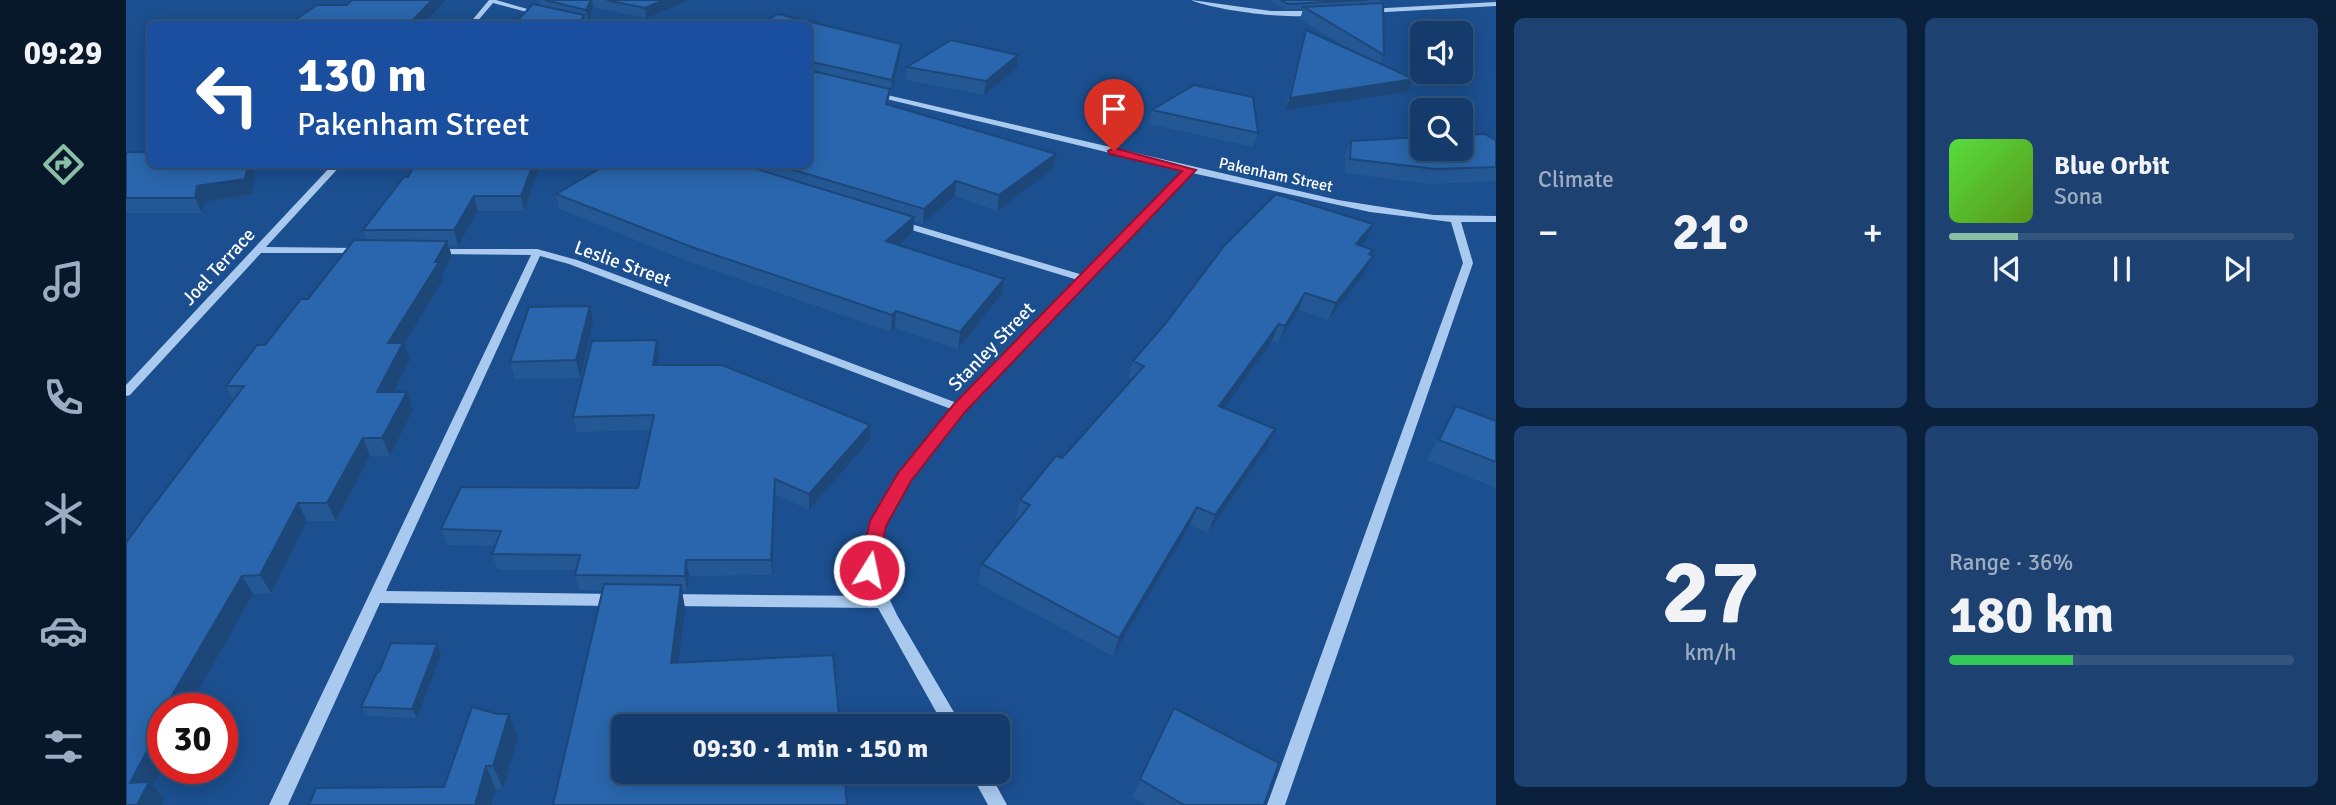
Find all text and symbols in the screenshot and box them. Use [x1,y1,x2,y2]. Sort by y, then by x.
map controls [1410,21,1473,161]
button: sound [1410,21,1473,84]
text: 09:29 [24,34,102,73]
text: 130 m [297,45,427,105]
icon: left [182,49,273,140]
pin [1084,79,1144,151]
icon: arrive [1095,90,1133,128]
button: search [1410,98,1473,161]
text: Pakenham Street [297,105,529,144]
icon: directions [39,140,88,189]
text: Blue Orbit [2054,150,2170,182]
street label: Pakenham Street [1217,153,1335,197]
text: Climate [1538,165,1614,194]
text: Sona [2054,182,2103,211]
text: 21° [1672,200,1749,264]
text: − [1538,209,1559,256]
text: + [1862,209,1883,256]
street label: Joel Terrace [177,223,260,310]
street label: Leslie Street [571,235,675,293]
icon: previous [1988,250,2026,288]
icon: pause [2103,250,2141,288]
icon: next [2218,250,2256,288]
icon: music [39,257,88,306]
street label: Stanley Street [943,297,1040,396]
icon: phone [39,373,88,422]
icon: climate [39,489,88,538]
position arrow [832,533,906,607]
text: 27 [1661,536,1760,649]
text: Range · 36% [1949,548,2073,577]
text: 180 km [1949,583,2114,647]
icon: car [39,606,88,655]
text: km/h [1684,638,1737,667]
speed limit sign: 30 [147,693,238,784]
icon: filters [39,722,88,771]
text: 09:30 · 1 min · 150 m [693,733,928,765]

